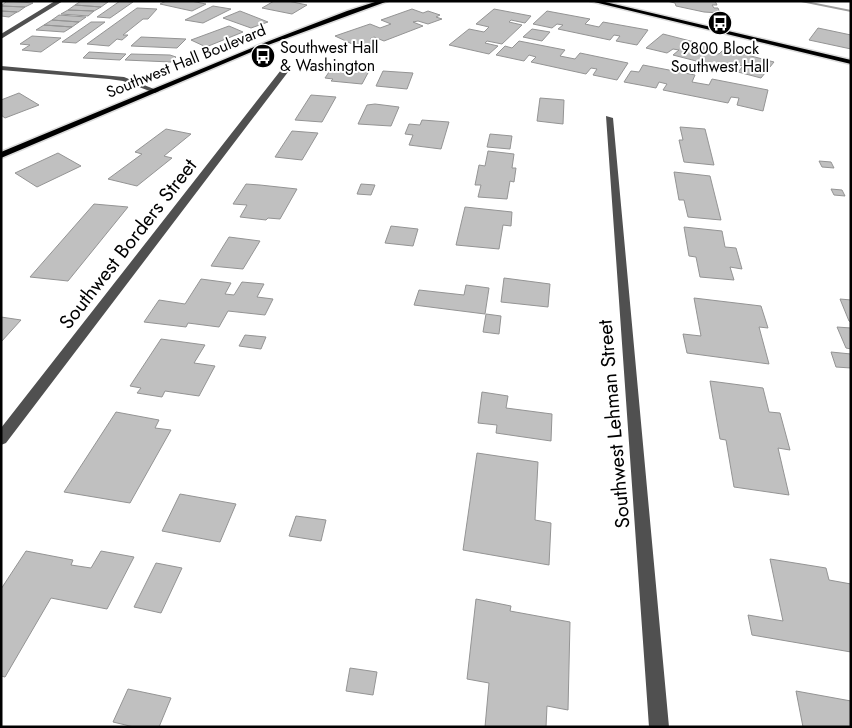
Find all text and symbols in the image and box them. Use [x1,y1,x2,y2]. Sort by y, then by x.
bus stop icon: 9800 Block Southwest Hall [707,10,733,36]
street label: Southwest Hall Boulevard [103,18,269,104]
place label: Southwest Hall & Washington [280,36,379,77]
place label: 9800 Block Southwest Hall [671,37,769,78]
bus stop icon: Southwest Hall & Washington [250,43,276,69]
street label: Southwest Borders Street [52,152,204,335]
street label: Southwest Lehman Street [590,318,638,530]

